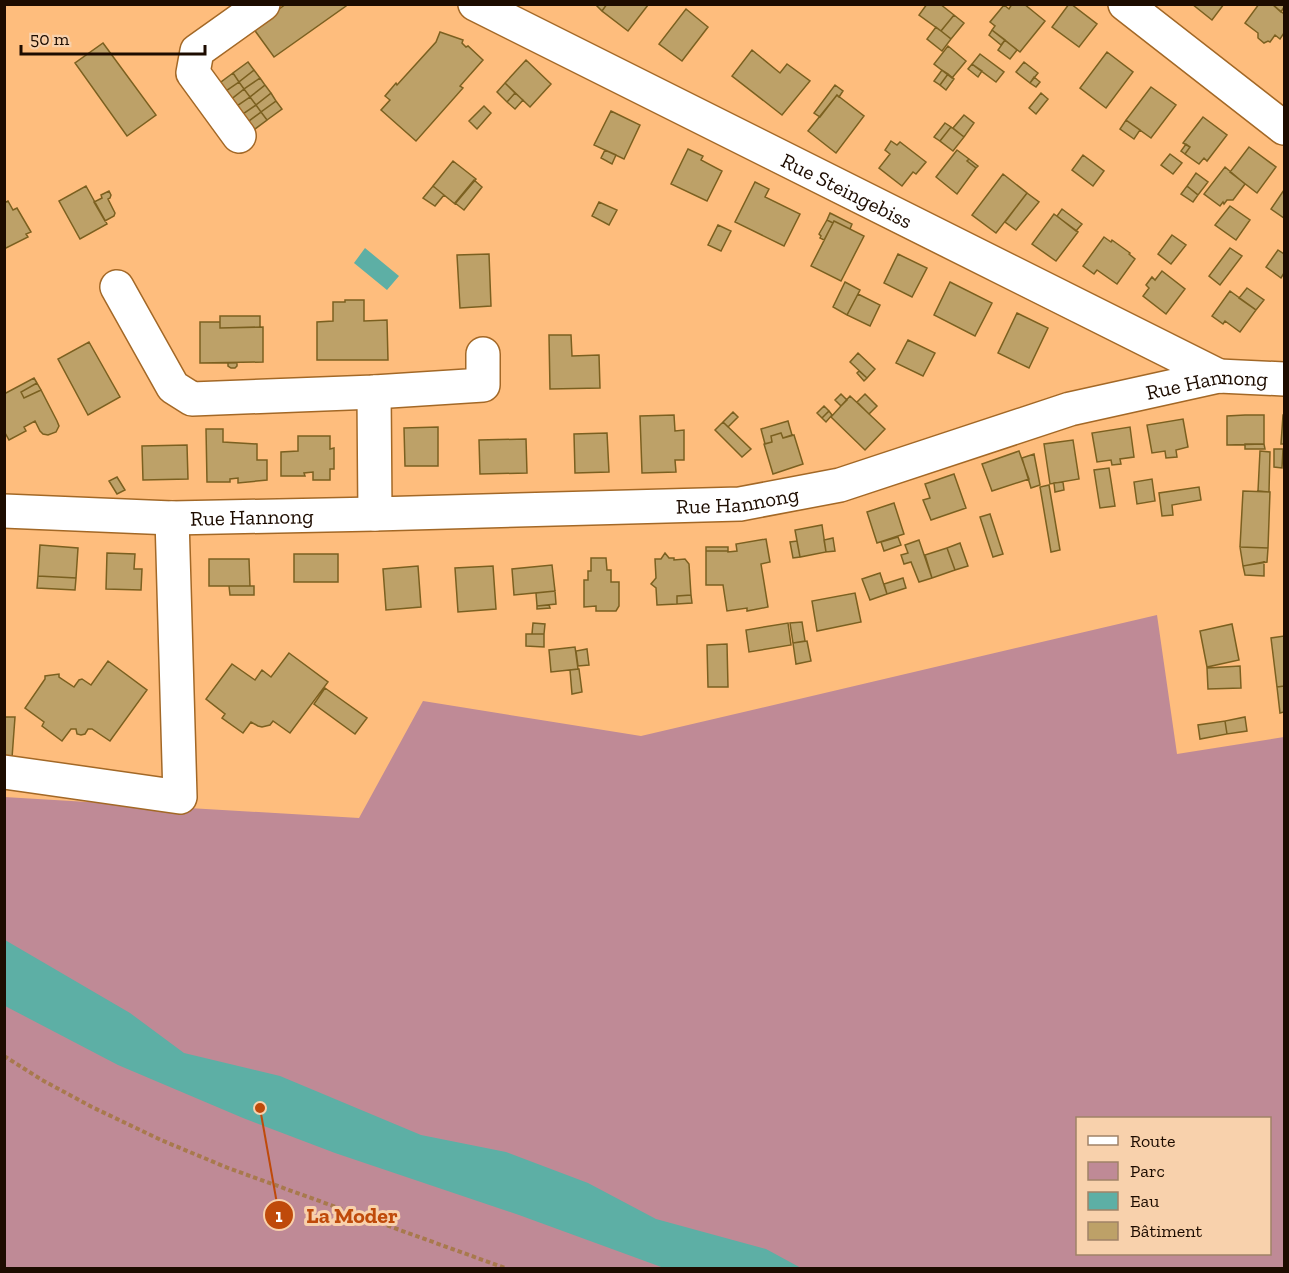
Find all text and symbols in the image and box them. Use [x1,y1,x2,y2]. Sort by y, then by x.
scale bar [21,18,206,56]
text: 50 m [30,28,70,50]
street label: Rue Steingebiss [777,147,917,233]
street label: Rue Hannong [1143,363,1269,404]
street label: Rue Hannong [676,481,801,518]
street label: Rue Hannong [190,503,314,530]
legend [1076,1117,1271,1255]
text: Route [1130,1130,1175,1152]
text: Parc [1130,1160,1165,1182]
text: Eau [1130,1190,1159,1212]
callout: La Moder [264,1195,409,1235]
text: La Moder [306,1202,398,1229]
text: 1 [275,1205,283,1227]
text: Bâtiment [1130,1220,1203,1242]

